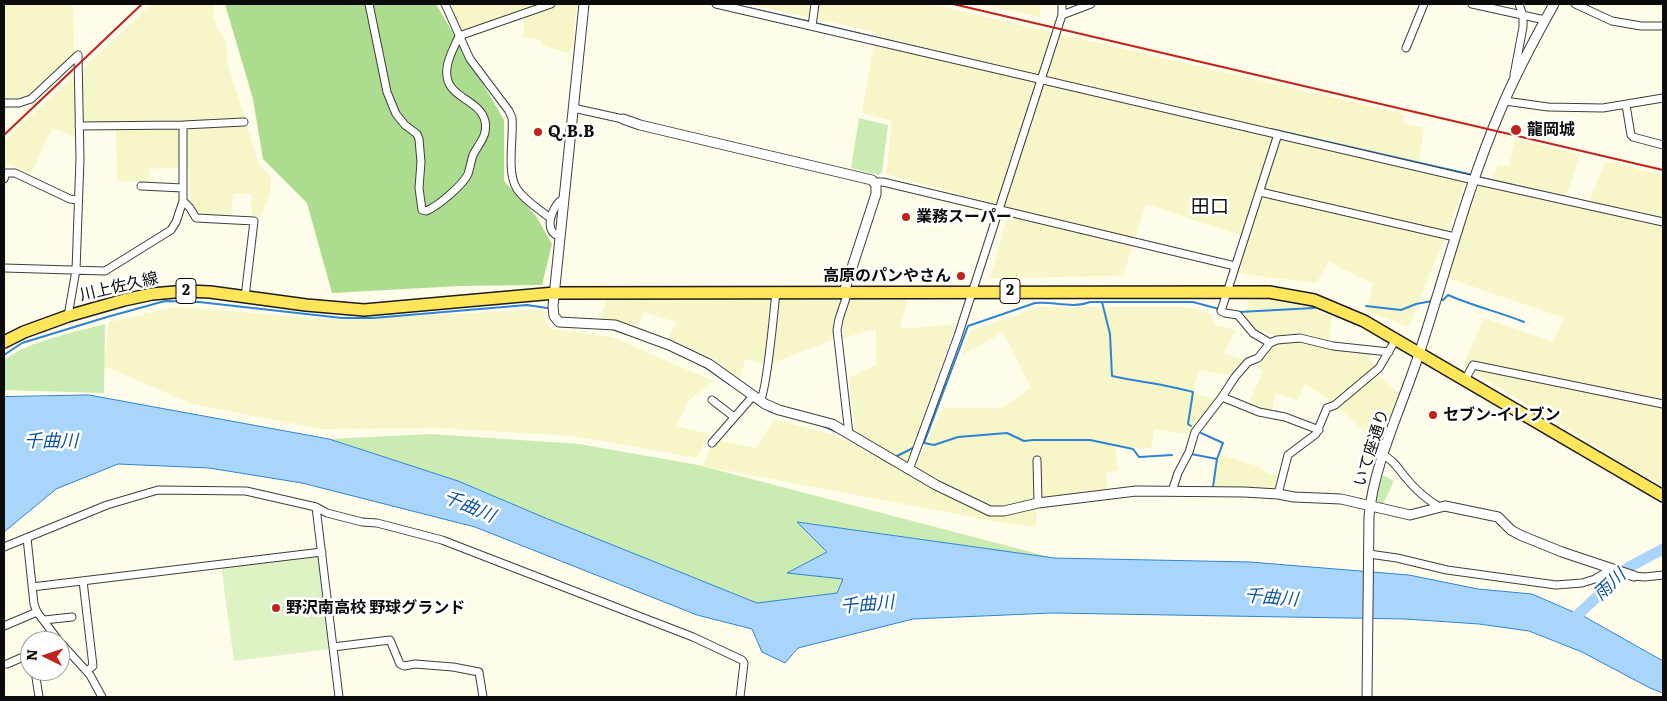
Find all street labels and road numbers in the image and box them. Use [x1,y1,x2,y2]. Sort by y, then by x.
street label: 川上佐久線 [78,269,160,305]
road number: 2 [176,278,196,304]
road number: 2 [1000,278,1020,304]
street label: いて座通り [1351,407,1393,489]

